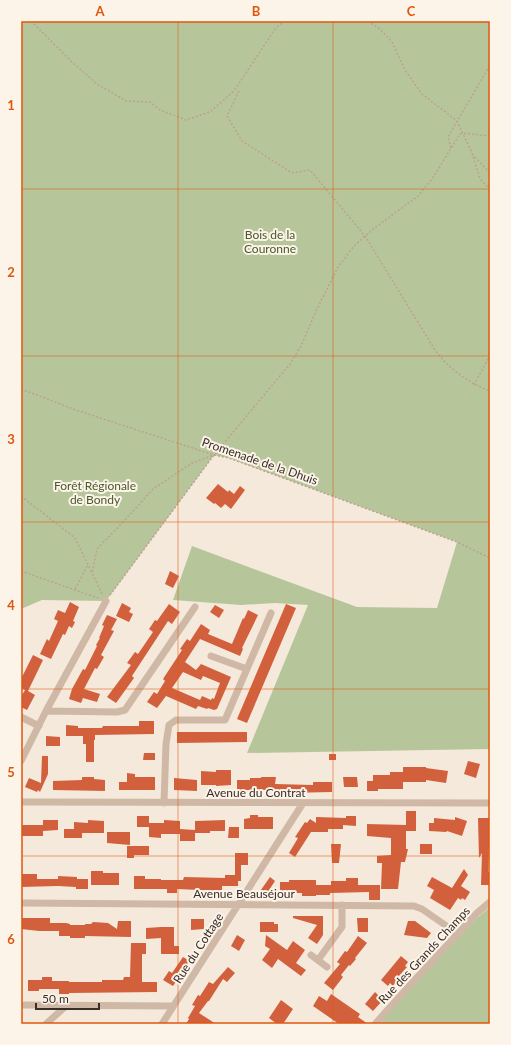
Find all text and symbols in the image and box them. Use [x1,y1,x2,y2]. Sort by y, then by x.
text: A [94,3,105,19]
text: B [252,3,261,19]
text: C [407,3,416,19]
text: 1 [7,97,15,113]
park label: Bois de la Couronne [244,227,296,256]
text: 2 [7,264,15,280]
text: 3 [7,431,15,447]
street label: Promenade de la Dhuis [200,434,320,488]
park label: Forêt Régionale de Bondy [54,478,136,507]
text: 4 [7,597,15,613]
text: 5 [7,764,15,780]
street label: Avenue du Contrat [206,785,306,800]
street label: Avenue Beauséjour [193,886,295,901]
street label: Rue des Grands Champs [375,903,473,1007]
street label: Rue du Cottage [170,910,226,986]
text: 6 [7,931,15,947]
scale bar [36,985,99,1011]
text: 50 m [42,991,69,1006]

